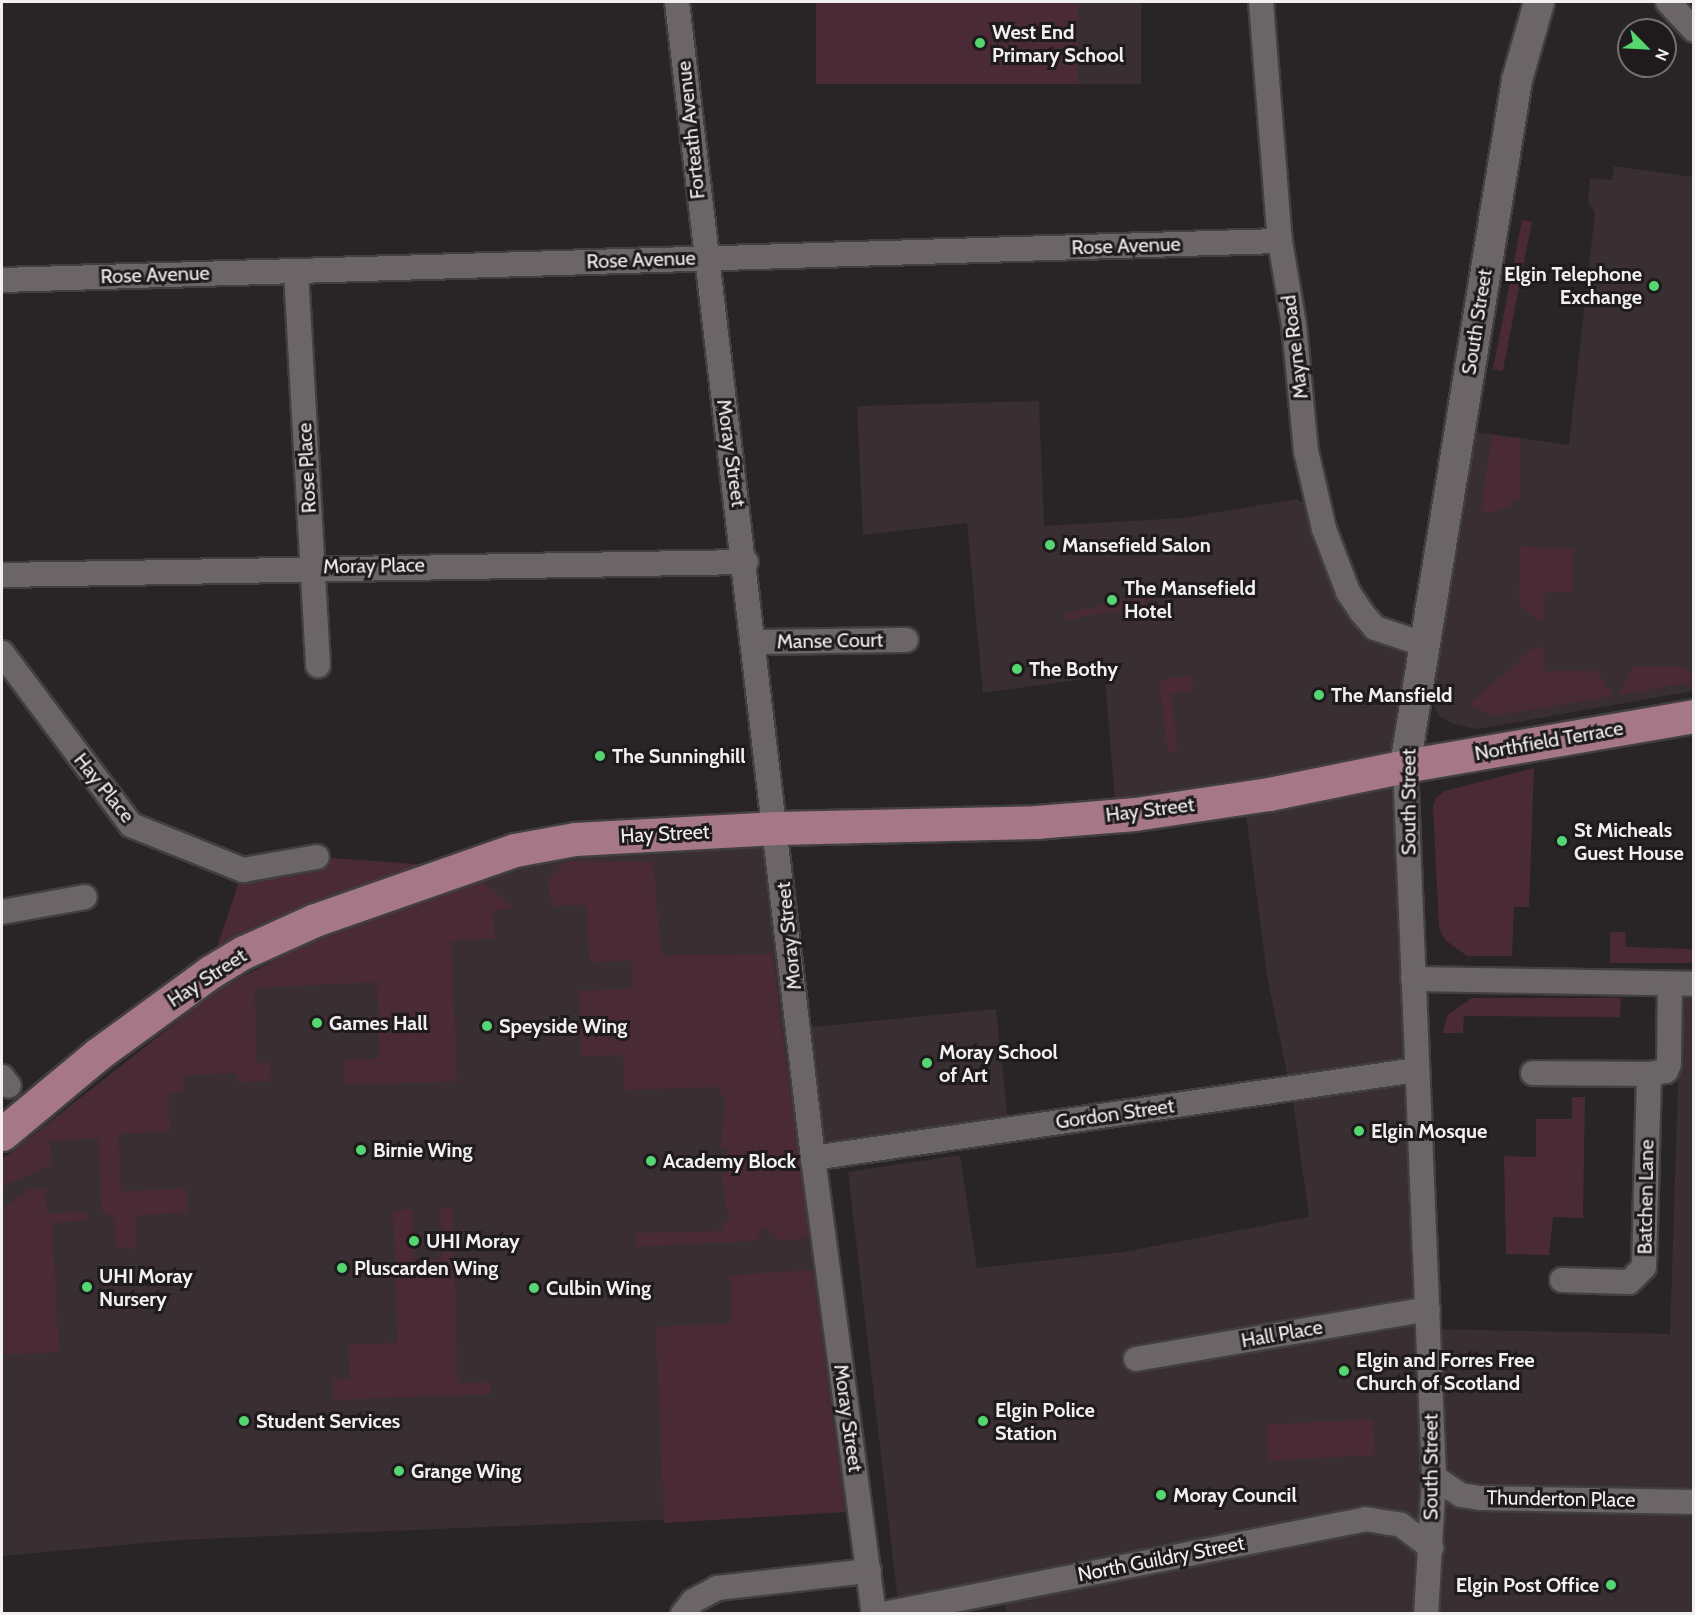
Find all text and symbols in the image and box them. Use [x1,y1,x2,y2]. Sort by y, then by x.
north arrow [1617,18,1677,78]
place label: West End Primary School [992,20,1124,67]
marker: West End Primary School [973,36,987,50]
text: N [1651,46,1673,64]
street label: Forteath Avenue [672,60,710,200]
street label: Rose Avenue [1071,232,1181,260]
street label: Rose Avenue [586,246,696,274]
street label: Rose Avenue [100,261,210,289]
place label: Elgin Telephone Exchange [1504,262,1642,309]
street label: South Street [1457,267,1497,377]
marker: Elgin Telephone Exchange [1647,279,1661,293]
street label: Mayne Road [1277,294,1313,400]
street label: Moray Street [712,398,750,508]
street label: Rose Place [293,422,321,514]
place label: Mansefield Salon [1062,533,1211,557]
marker: Mansefield Salon [1043,538,1057,552]
street label: Moray Place [323,553,425,579]
place label: The Mansefield Hotel [1124,576,1256,623]
marker: The Mansefield Hotel [1105,593,1119,607]
street label: Manse Court [777,628,883,654]
place label: The Bothy [1029,657,1118,681]
marker: The Bothy [1010,662,1024,676]
place label: The Mansfield [1331,683,1453,707]
marker: The Mansfield [1312,688,1326,702]
street label: Northfield Terrace [1473,716,1625,766]
place label: The Sunninghill [612,744,746,768]
street label: Hay Place [69,748,139,828]
marker: The Sunninghill [593,749,607,763]
street label: South Street [1397,749,1421,855]
street label: Hay Street [1104,793,1196,827]
place label: St Micheals Guest House [1574,818,1684,865]
street label: Hay Street [620,820,710,848]
marker: St Micheals Guest House [1555,834,1569,848]
street label: Moray Street [771,881,807,991]
street label: Hay Street [163,944,251,1012]
place label: Games Hall [329,1011,428,1035]
place label: Speyside Wing [499,1014,627,1038]
marker: Games Hall [310,1016,324,1030]
marker: Speyside Wing [480,1019,494,1033]
place label: Moray School of Art [939,1040,1058,1087]
marker: Moray School of Art [920,1056,934,1070]
street label: Gordon Street [1054,1094,1176,1134]
place label: Elgin Mosque [1371,1119,1487,1143]
marker: Elgin Mosque [1352,1124,1366,1138]
place label: Birnie Wing [373,1138,472,1162]
street label: Batchen Lane [1633,1139,1659,1255]
marker: Birnie Wing [354,1143,368,1157]
place label: Academy Block [663,1149,796,1173]
marker: Academy Block [644,1154,658,1168]
place label: UHI Moray [426,1229,520,1253]
marker: UHI Moray [407,1234,421,1248]
place label: Pluscarden Wing [354,1256,498,1280]
marker: Pluscarden Wing [335,1261,349,1275]
place label: UHI Moray Nursery [99,1264,193,1311]
place label: Culbin Wing [546,1276,651,1300]
marker: UHI Moray Nursery [80,1280,94,1294]
marker: Culbin Wing [527,1281,541,1295]
street label: Hall Place [1239,1315,1325,1353]
place label: Elgin and Forres Free Church of Scotland [1356,1348,1535,1395]
street label: Moray Street [829,1363,867,1473]
marker: Elgin and Forres Free Church of Scotland [1337,1364,1351,1378]
place label: Elgin Police Station [995,1398,1095,1445]
place label: Student Services [256,1409,400,1433]
marker: Student Services [237,1414,251,1428]
marker: Elgin Police Station [976,1414,990,1428]
street label: South Street [1419,1414,1443,1520]
place label: Grange Wing [411,1459,521,1483]
marker: Grange Wing [392,1464,406,1478]
place label: Moray Council [1173,1483,1297,1507]
street label: Thunderton Place [1486,1486,1636,1512]
marker: Moray Council [1154,1488,1168,1502]
street label: North Guildry Street [1076,1531,1246,1587]
place label: Elgin Post Office [1456,1573,1599,1597]
marker: Elgin Post Office [1604,1578,1618,1592]

